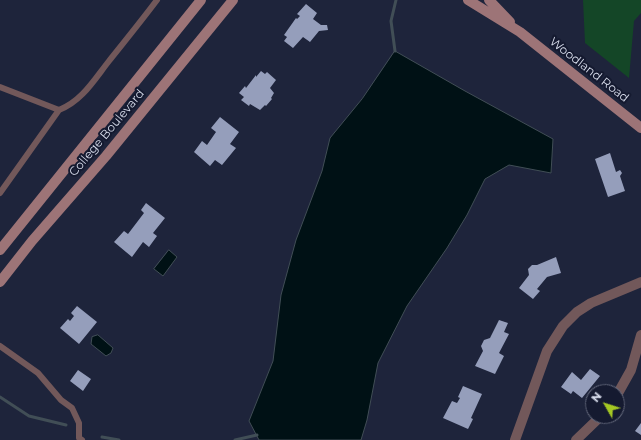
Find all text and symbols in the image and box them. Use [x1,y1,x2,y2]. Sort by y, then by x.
street label: Woodland Road [546,34,632,106]
street label: College Boulevard [66,87,148,179]
north arrow [585,384,625,424]
text: N [588,389,605,405]

